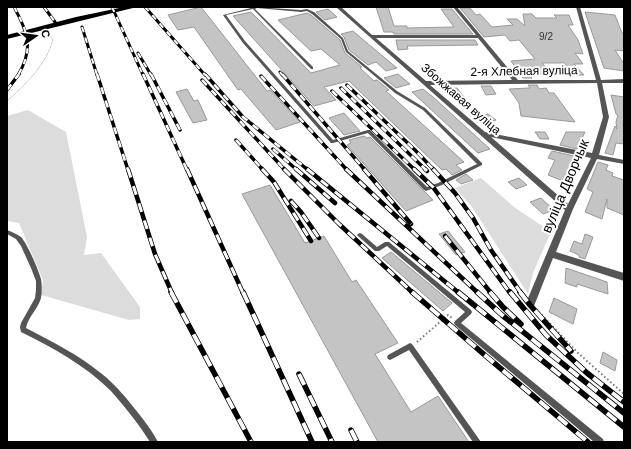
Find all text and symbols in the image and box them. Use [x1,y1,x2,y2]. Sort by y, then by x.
north arrow [16,16,56,56]
text: С [39,29,52,39]
house number: 9/2 [539,31,553,42]
street label: Збожжавая вуліца [418,61,504,138]
street label: 2-я Хлебная вуліца [470,63,578,79]
street label: вуліца Дворчык [538,136,592,235]

